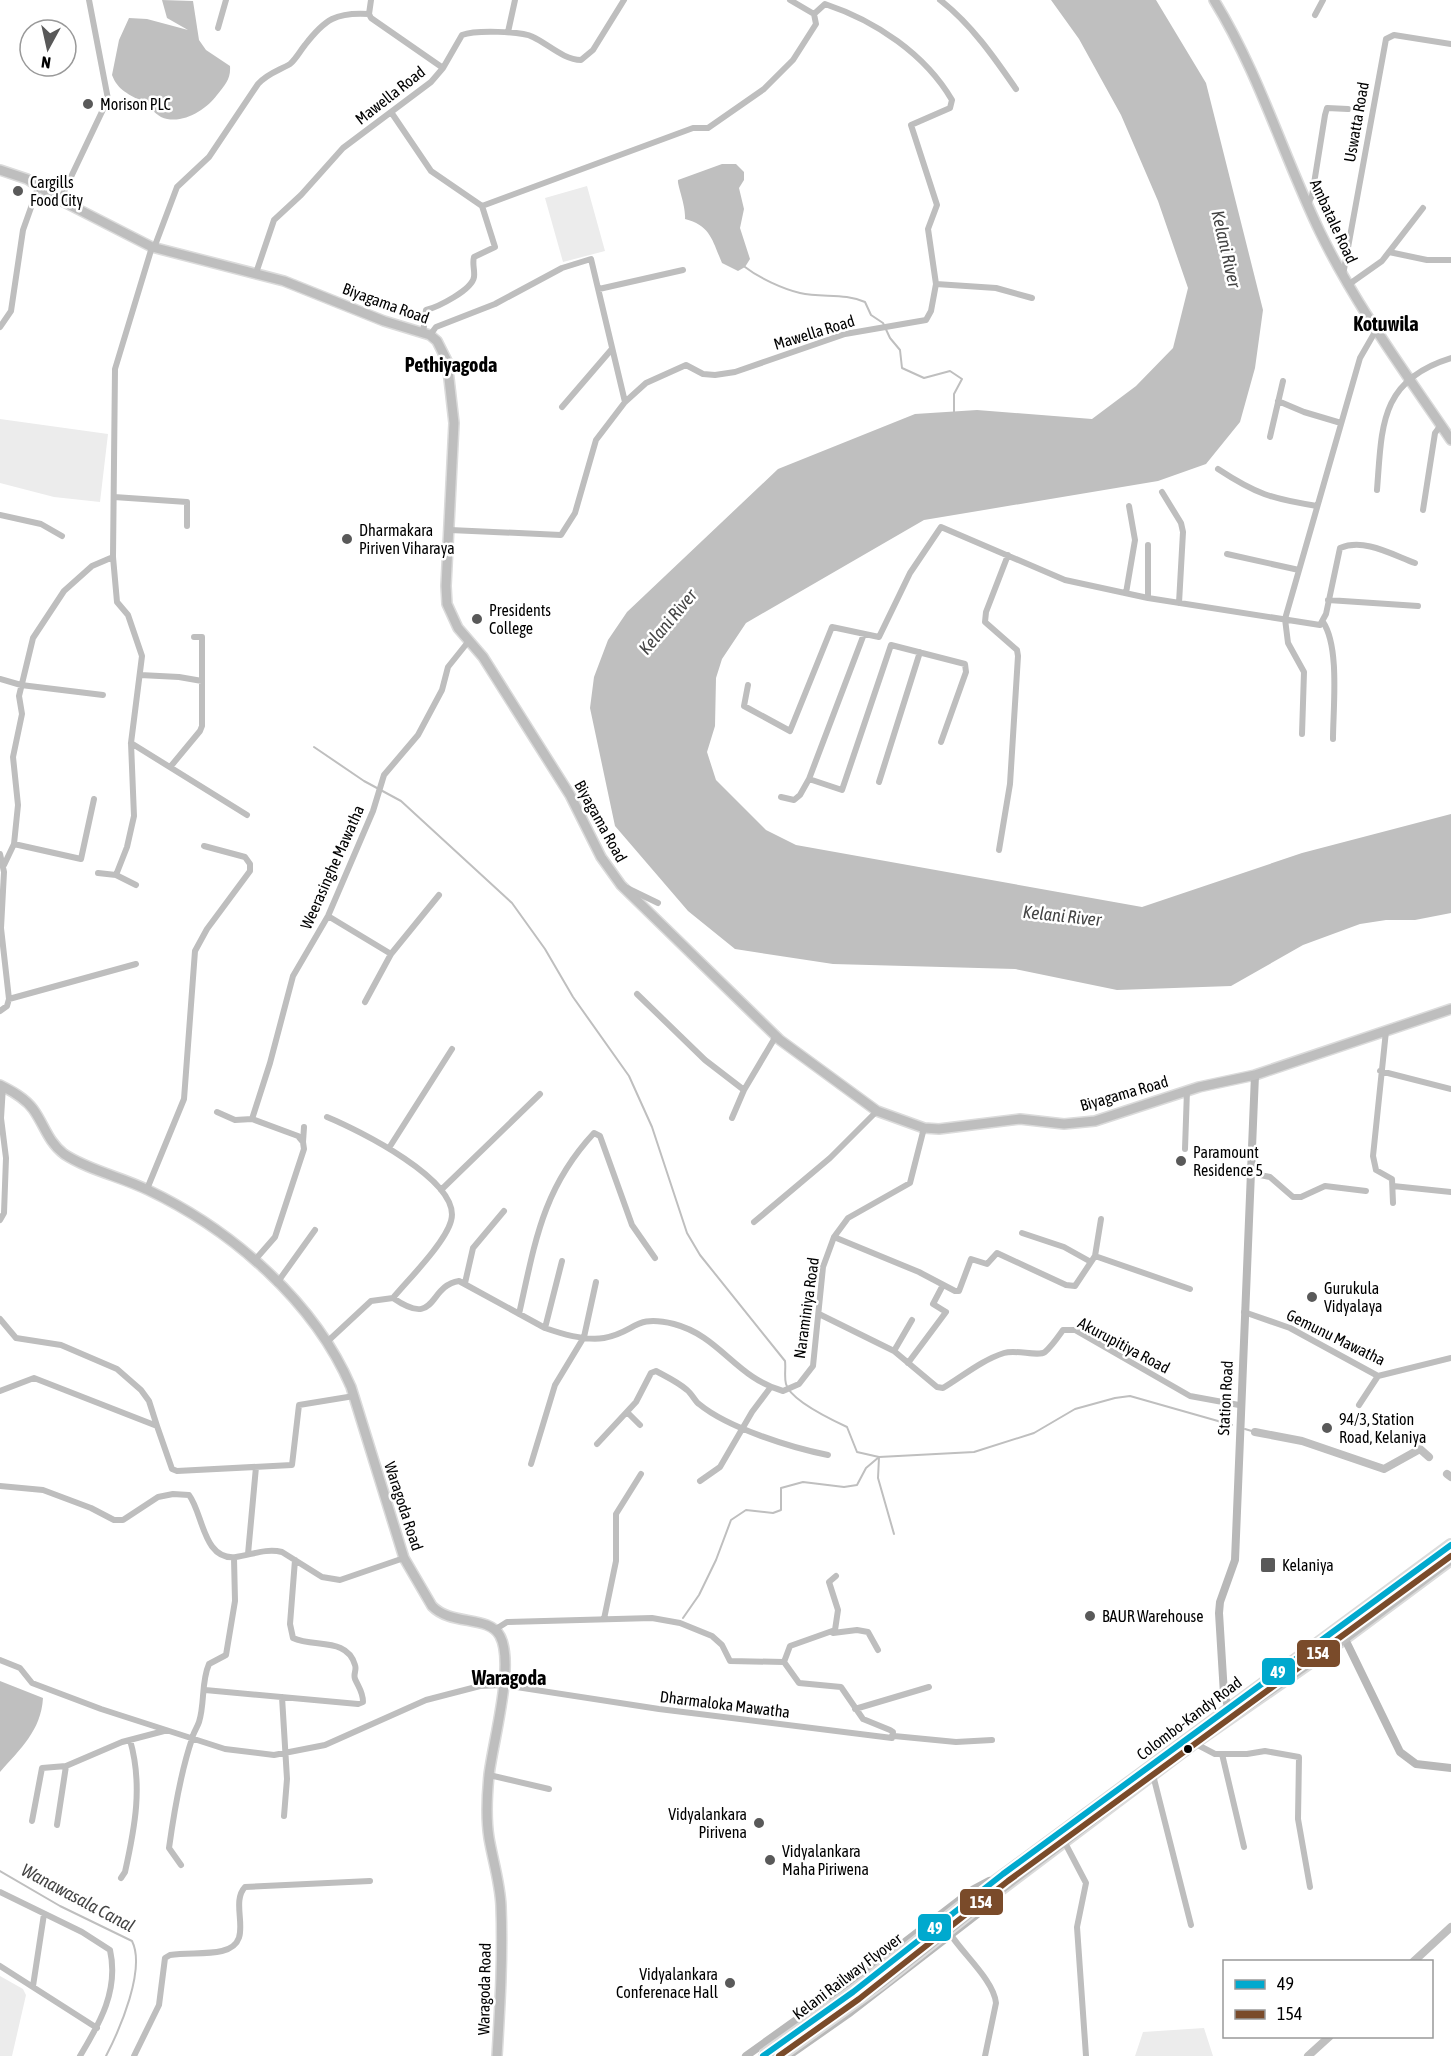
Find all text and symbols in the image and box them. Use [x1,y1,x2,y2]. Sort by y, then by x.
north arrow [18,18,78,78]
text: N [40,53,52,72]
street label: Mawella Road [352,62,428,128]
street label: Uswatta Road [1340,80,1372,164]
place label: Morison PLC [100,95,171,113]
marker: Morison PLC [81,97,95,111]
place label: Cargills Food City [30,173,83,210]
street label: Ambatale Road [1307,176,1361,266]
marker: Cargills Food City [11,184,25,198]
water label: Kelani River [1207,208,1246,290]
street label: Biyagama Road [340,279,432,328]
street label: Mawella Road [771,311,857,353]
district label: Kotuwila [1353,312,1419,335]
district label: Pethiyagoda [405,353,497,376]
place label: Dharmakara Piriven Viharaya [359,521,455,558]
marker: Dharmakara Piriven Viharaya [340,532,354,546]
water label: Kelani River [634,584,701,659]
place label: Presidents College [489,601,551,638]
marker: Presidents College [470,612,484,626]
street label: Biyagama Road [570,777,631,866]
street label: Weerasinghe Mawatha [297,802,368,932]
water label: Kelani River [1022,901,1103,930]
street label: Biyagama Road [1078,1072,1170,1115]
place label: Paramount Residence 5 [1193,1143,1263,1179]
marker: Paramount Residence 5 [1174,1154,1188,1168]
street label: Naraminiya Road [790,1256,823,1360]
place label: Gurukula Vidyalaya [1324,1279,1383,1316]
marker: Gurukula Vidyalaya [1305,1290,1319,1304]
street label: Gemunu Mawatha [1284,1305,1388,1369]
street label: Akurupitiya Road [1075,1313,1173,1378]
street label: Station Road [1214,1360,1236,1436]
place label: 94/3, Station Road, Kelaniya [1339,1410,1426,1447]
marker: 94/3, Station Road, Kelaniya [1320,1421,1334,1435]
street label: Waragoda Road [380,1459,427,1553]
marker: Kelaniya [1259,1556,1277,1574]
place label: Kelaniya [1282,1556,1334,1575]
place label: BAUR Warehouse [1102,1607,1204,1625]
marker: BAUR Warehouse [1083,1609,1097,1623]
line badge: 154 [1296,1639,1341,1668]
text: 154 [1307,1644,1330,1662]
line badge: 49 [1261,1657,1296,1686]
text: 49 [1269,1663,1286,1681]
district label: Waragoda [471,1666,546,1689]
street label: Colombo-Kandy Road [1133,1673,1246,1764]
street label: Dharmaloka Mawatha [659,1687,791,1721]
unlabelled marker [1182,1743,1194,1755]
place label: Vidyalankara Pirivena [668,1805,747,1841]
marker: Vidyalankara Pirivena [752,1816,766,1830]
place label: Vidyalankara Maha Piriwena [782,1842,869,1878]
marker: Vidyalankara Maha Piriwena [763,1853,777,1867]
water label: Wanawasala Canal [18,1859,138,1936]
line badge: 154 [959,1888,1004,1916]
text: 154 [970,1893,993,1911]
line badge: 49 [917,1913,952,1942]
text: 49 [926,1919,943,1937]
street label: Kelani Railway Flyover [789,1929,906,2024]
street label: Waragoda Road [474,1943,495,2035]
legend [1223,1960,1433,2038]
place label: Vidyalankara Conferenace Hall [616,1965,719,2001]
text: 49 [1277,1973,1294,1994]
marker: Vidyalankara Conferenace Hall [723,1976,737,1990]
text: 154 [1277,2003,1302,2024]

